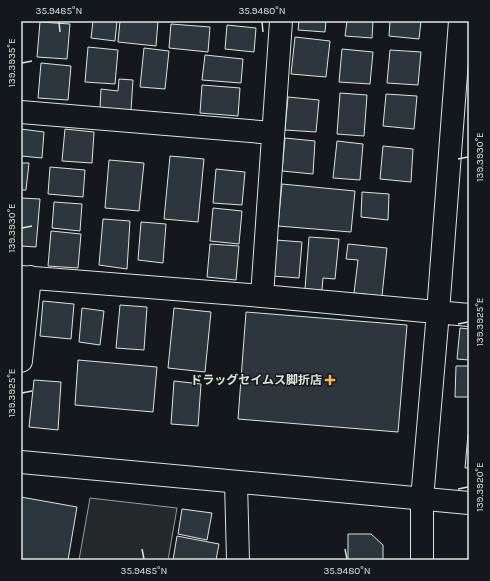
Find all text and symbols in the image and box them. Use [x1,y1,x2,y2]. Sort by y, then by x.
text: 35.9485°N [36,5,82,17]
text: 35.9480°N [238,5,286,17]
text: 139.3935°E [6,38,18,88]
text: 139.3930°E [474,132,486,182]
text: 139.3930°E [6,203,18,253]
text: 139.3925°E [474,298,486,346]
text: 139.3925°E [6,369,18,417]
place label: ドラッグセイムス脚折店 [190,373,322,387]
marker: ドラッグセイムス脚折店 [325,375,335,385]
text: 139.3920°E [474,462,486,512]
text: 35.9485°N [121,565,167,577]
text: 35.9480°N [323,565,371,577]

